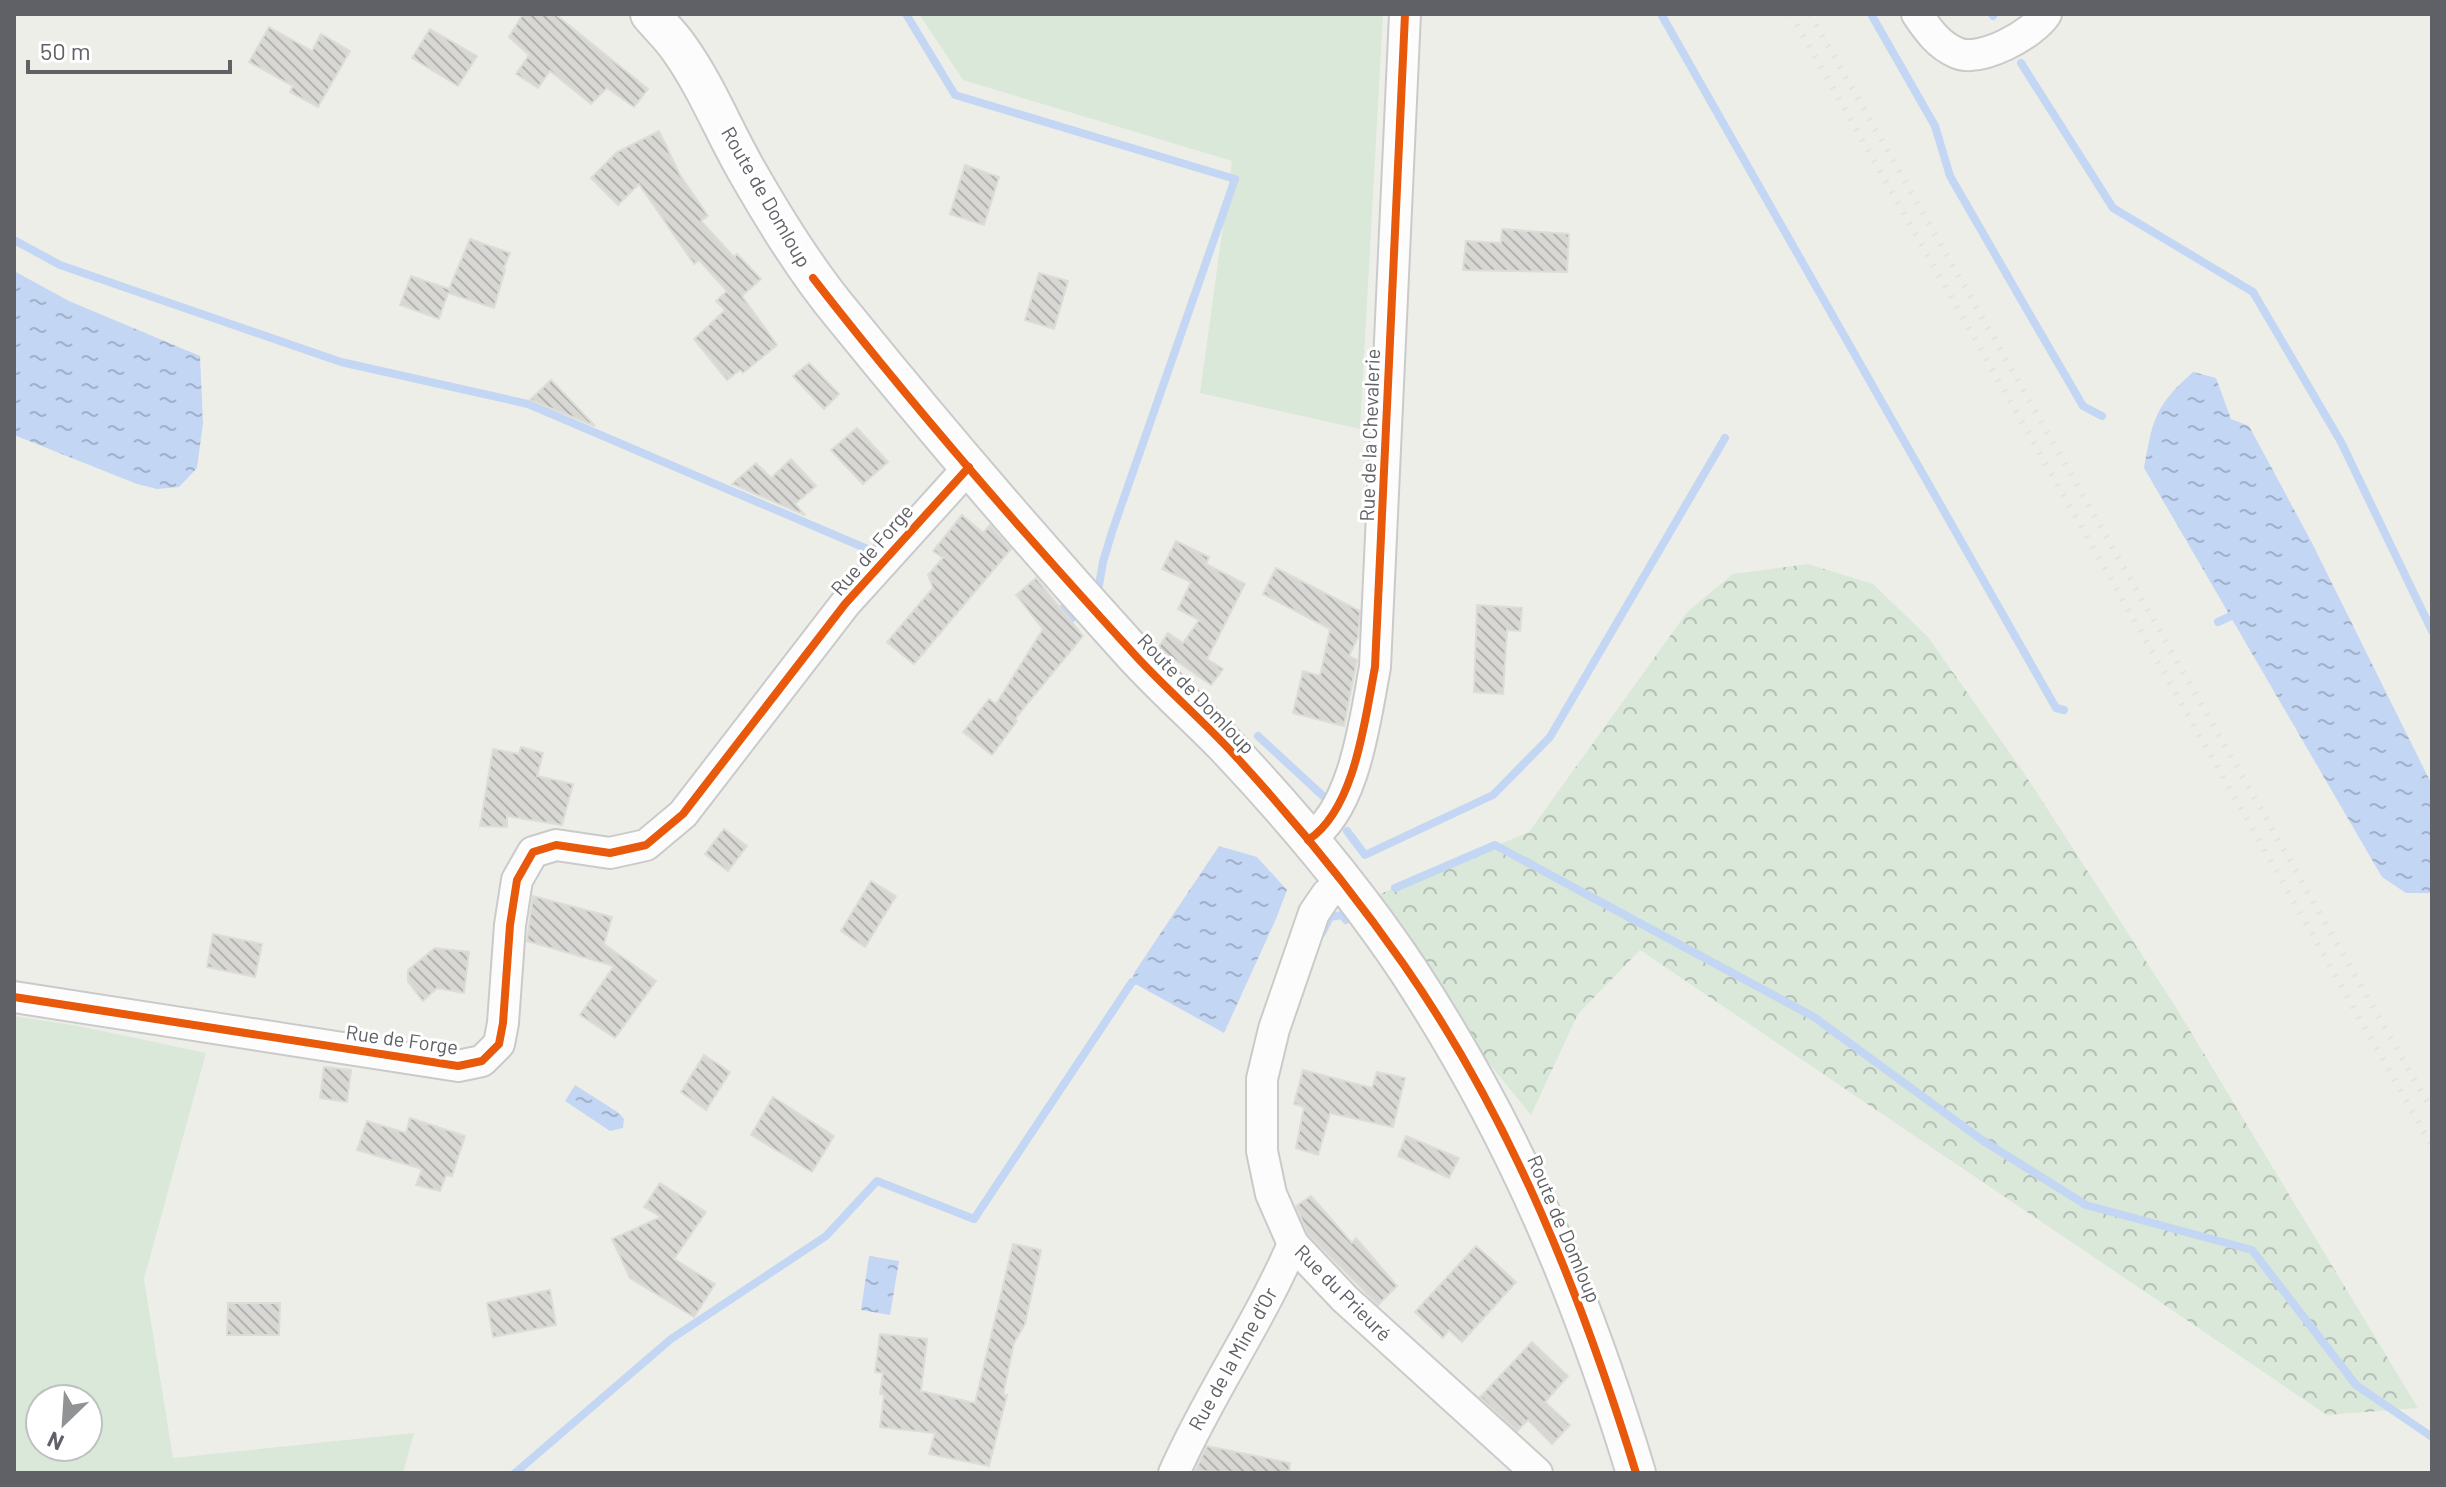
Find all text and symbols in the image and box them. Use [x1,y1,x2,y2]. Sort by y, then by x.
scale bar [28,24,230,74]
text: 50 m [40,36,91,65]
street label: Route de Domloup [717,122,817,271]
street label: Rue de la Chevalerie [1354,348,1384,522]
street label: Rue de Forge [825,499,917,600]
street label: Route de Domloup [1133,628,1260,759]
street label: Rue de Forge [344,1019,460,1059]
street label: Route de Domloup [1523,1151,1607,1306]
street label: Rue du Prieuré [1290,1239,1397,1346]
street label: Rue de la Mine d'Or [1183,1283,1281,1434]
north arrow [24,1383,104,1463]
text: N [43,1427,67,1457]

